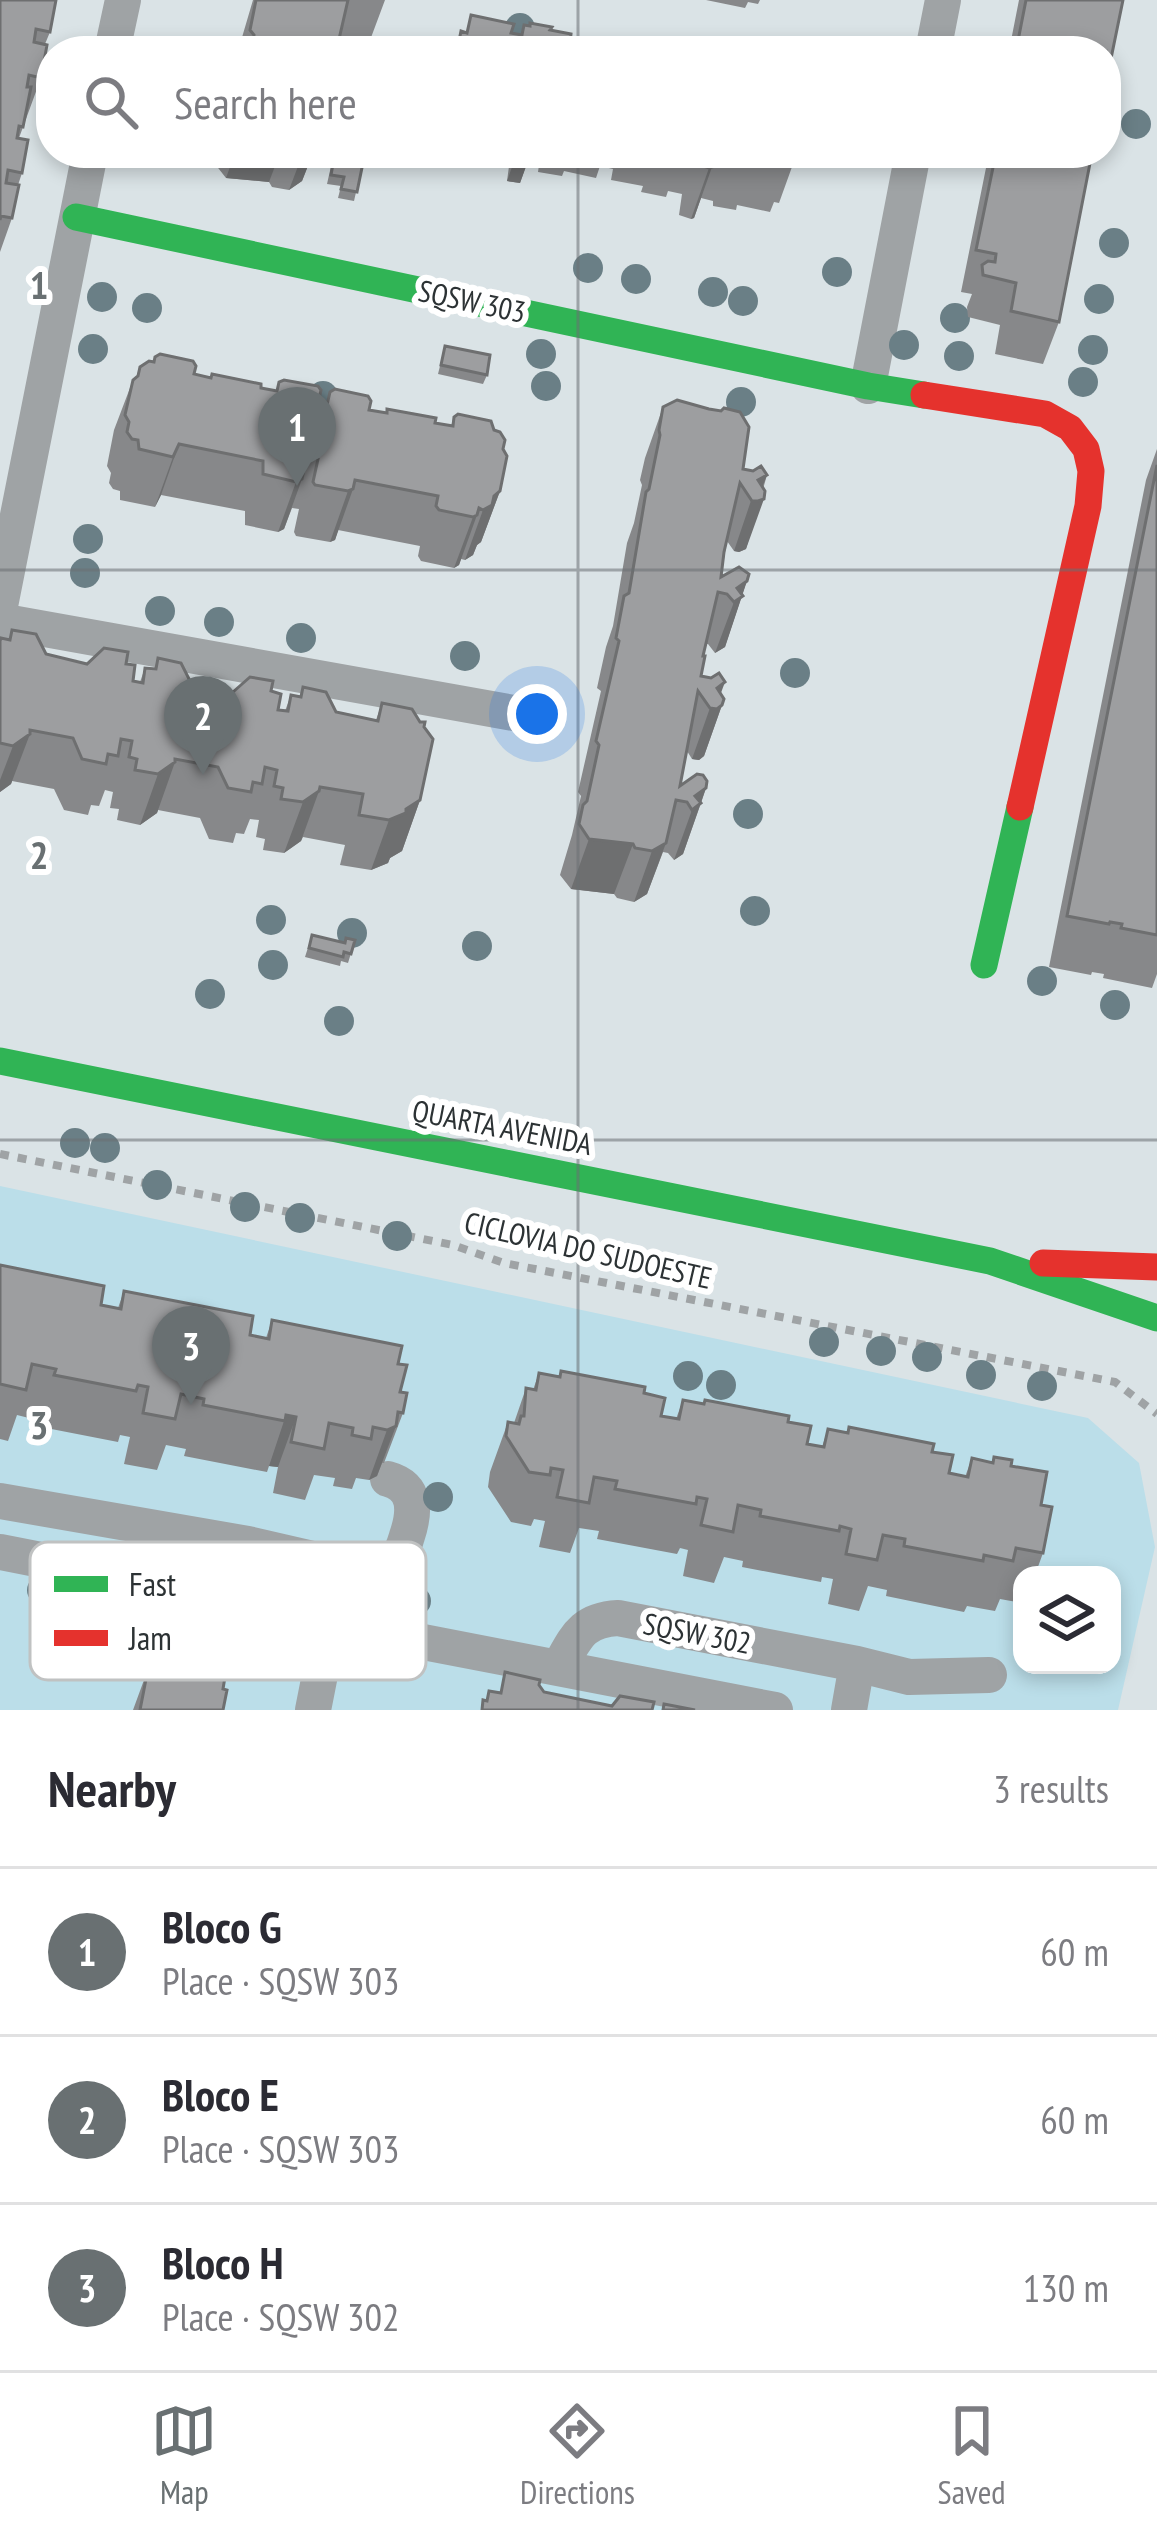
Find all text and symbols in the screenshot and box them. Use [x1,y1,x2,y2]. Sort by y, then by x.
search box [36,36,1121,168]
icon: search [78,69,144,135]
text: Search here [174,73,357,131]
text: 1 [30,259,48,310]
street label: SQSW 303 [415,270,529,331]
pin: 1 [258,387,336,486]
pin: 2 [164,676,242,775]
your location [507,684,567,744]
text: 2 [30,829,48,880]
street label: QUARTA AVENIDA [409,1090,596,1163]
street label: CICLOVIA DO SUDOESTE [461,1202,716,1297]
pin: 3 [152,1306,230,1405]
text: 3 [30,1399,48,1450]
legend [30,1542,426,1680]
text: Fast [129,1562,176,1605]
map controls [1013,1566,1121,1674]
button: layers [1013,1566,1121,1674]
street label: SQSW 302 [640,1603,754,1662]
text: Jam [128,1616,172,1659]
text: Nearby [48,1755,176,1821]
text: 3 results [993,1763,1109,1814]
text: Bloco G [162,1897,281,1955]
text: 1 [78,1926,96,1977]
text: 60 m [1040,1926,1109,1977]
text: Place · SQSW 303 [162,1955,400,2006]
text: Bloco E [162,2065,279,2123]
text: 2 [78,2094,96,2145]
text: 60 m [1040,2094,1109,2145]
text: Place · SQSW 303 [162,2123,400,2174]
text: Bloco H [162,2233,283,2291]
text: 3 [78,2262,96,2313]
text: 130 m [1023,2262,1109,2313]
text: Place · SQSW 302 [162,2291,400,2342]
tab: Map [151,2398,217,2513]
tab: Directions [520,2398,635,2513]
tab: Saved [938,2398,1006,2513]

